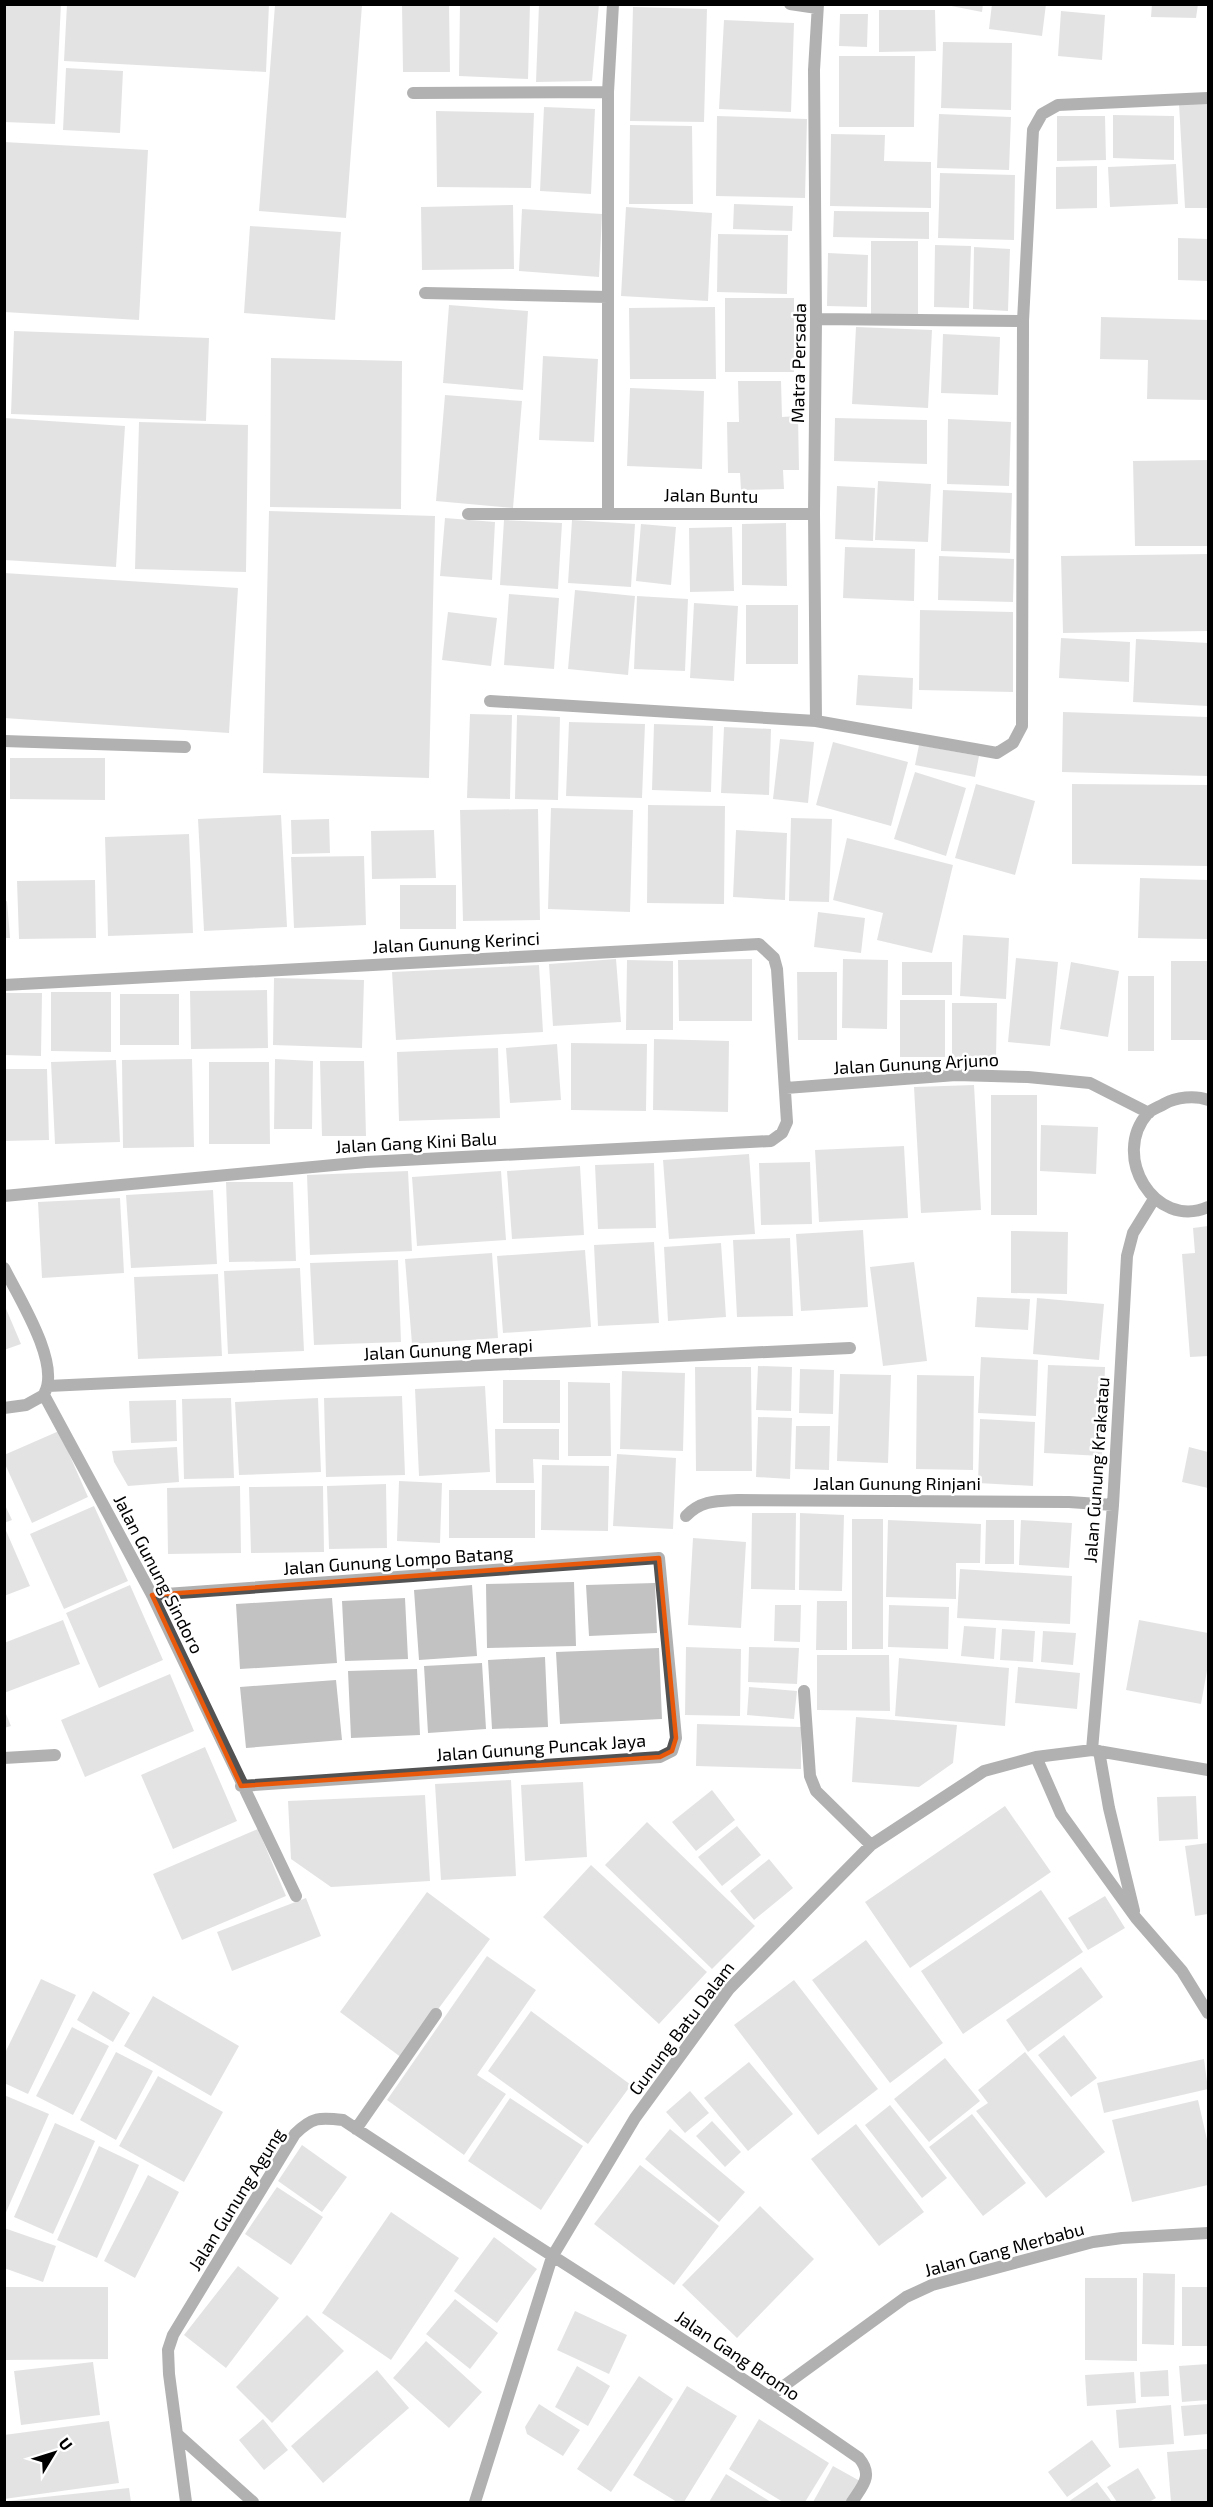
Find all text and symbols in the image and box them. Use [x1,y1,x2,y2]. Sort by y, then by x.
street label: Matra Persada [786,303,810,423]
street label: Jalan Buntu [663,483,759,507]
street label: Jalan Gunung Kerinci [372,927,540,957]
street label: Jalan Gunung Arjuno [833,1048,999,1078]
street label: Jalan Gang Kini Balu [334,1127,498,1157]
street label: Jalan Gunung Merapi [363,1334,533,1364]
street label: Jalan Gunung Krakatau [1079,1376,1113,1564]
street label: Jalan Gunung Rinjani [813,1472,981,1494]
street label: Jalan Gunung Sindoro [109,1491,209,1657]
street label: Jalan Gunung Lompo Batang [282,1541,514,1579]
street label: Jalan Gunung Puncak Jaya [435,1729,647,1765]
street label: Gunung Batu Dalam [624,1957,738,2099]
street label: Jalan Gunung Agung [183,2124,289,2274]
street label: Jalan Gang Merbabu [922,2217,1086,2281]
street label: Jalan Gang Bromo [671,2305,805,2405]
north arrow [24,2423,84,2483]
text: U [55,2433,77,2454]

